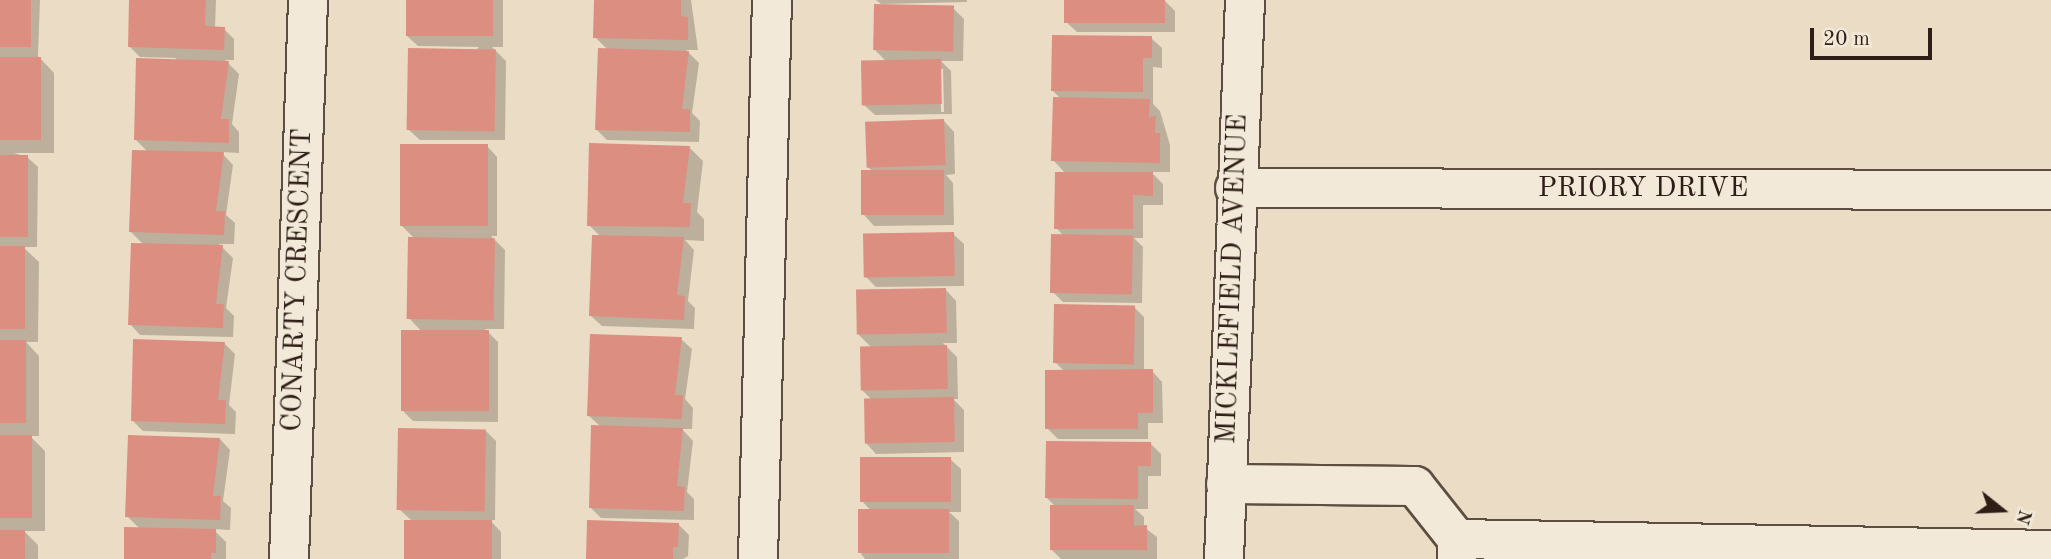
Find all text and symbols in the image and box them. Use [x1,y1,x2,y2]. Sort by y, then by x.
scale bar [1813,14,1936,58]
text: 20 m [1823,29,1870,50]
street label: MICKLEFIELD AVENUE [1210,113,1256,445]
street label: CONARTY CRESCENT [276,128,320,432]
street label: PRIORY DRIVE [1538,172,1748,206]
north arrow [1967,475,2037,545]
text: N [2011,507,2034,526]

